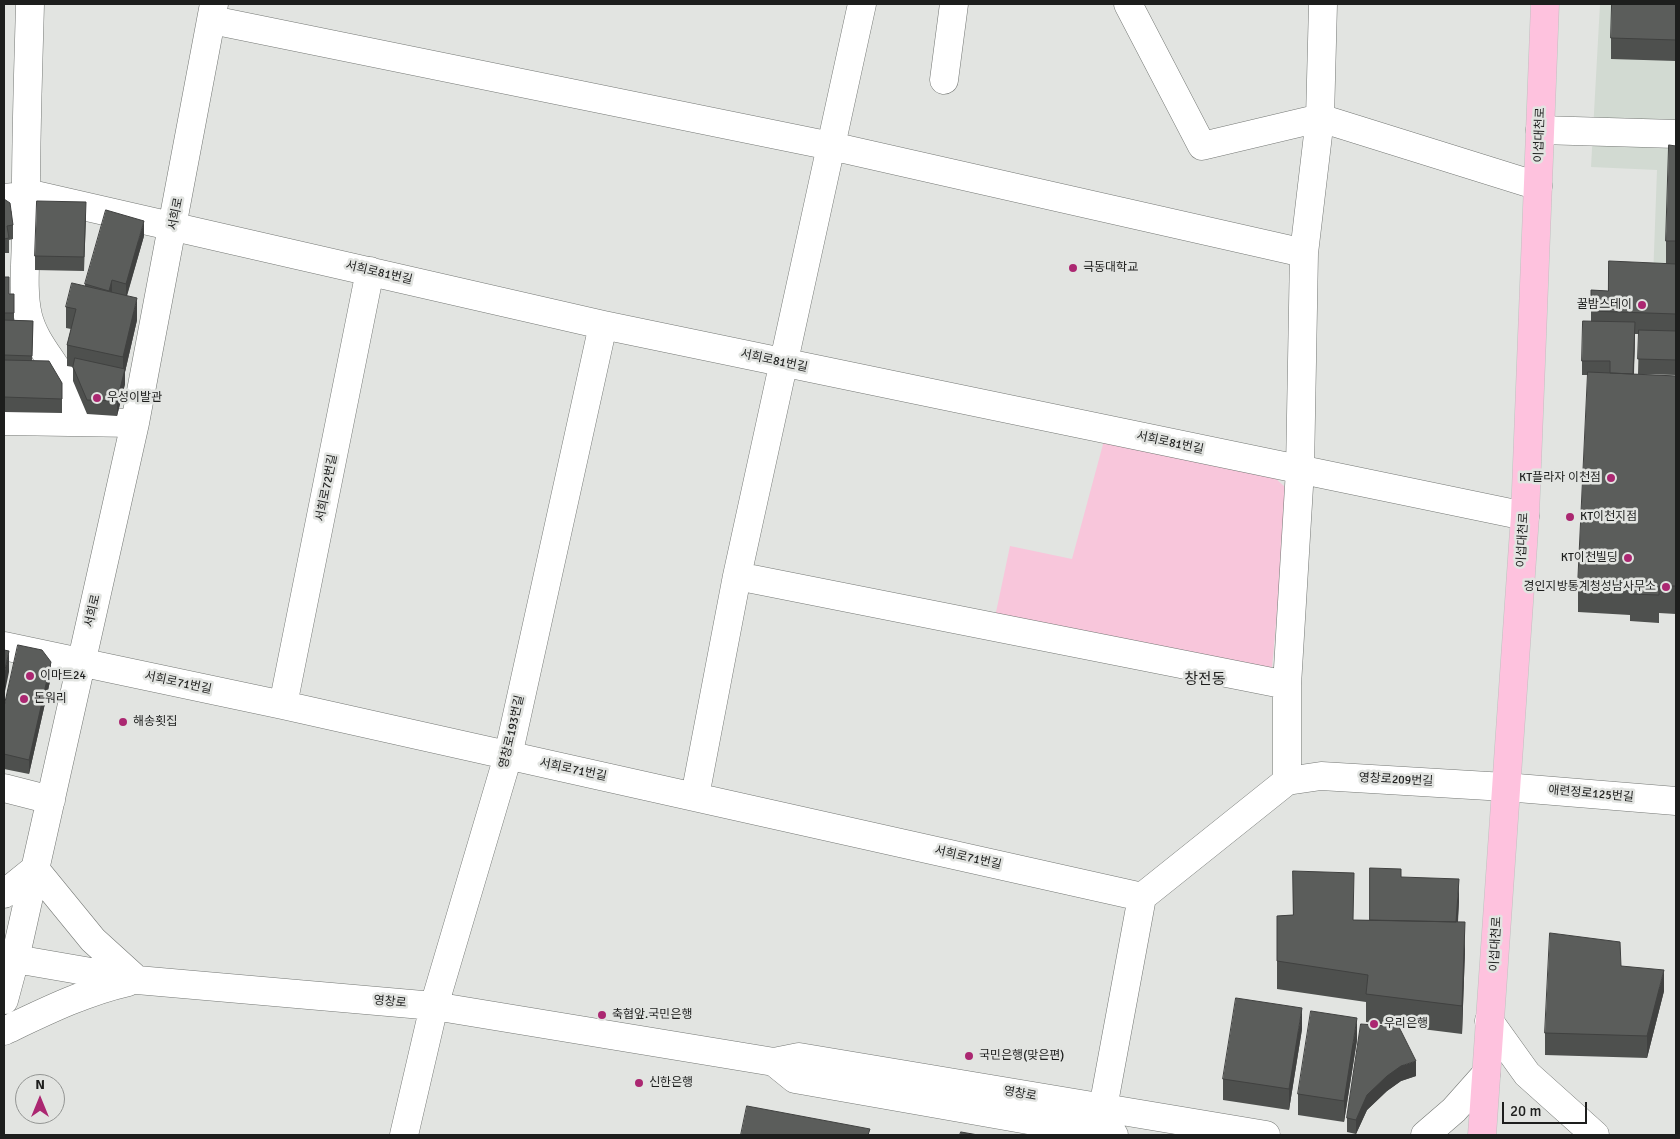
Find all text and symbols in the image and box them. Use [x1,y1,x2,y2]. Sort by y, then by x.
street label: 이섭대천로 [1532,107,1548,163]
street label: 서희로 [166,196,186,232]
street label: 서희로81번길 [344,258,414,288]
place label: 극동대학교 [1083,261,1138,275]
marker: 극동대학교 [1067,262,1079,274]
place label: 꿀밤스테이 [1577,298,1632,312]
marker: 꿀밤스테이 [1636,299,1648,311]
street label: 서희로81번길 [739,347,809,375]
place label: 우성이발관 [107,391,162,405]
marker: 우성이발관 [91,392,103,404]
street label: 서희로81번길 [1135,429,1205,457]
street label: 서희로72번길 [313,453,341,523]
place label: KT플라자 이천점 [1519,471,1601,485]
marker: KT플라자 이천점 [1605,472,1617,484]
place label: KT이천지점 [1580,510,1637,524]
marker: KT이천지점 [1564,511,1576,523]
street label: 이섭대천로 [1514,512,1532,568]
place label: KT이천빌딩 [1561,551,1618,565]
marker: KT이천빌딩 [1622,552,1634,564]
place label: 경인지방통계청성남사무소 [1524,580,1656,594]
marker: 경인지방통계청성남사무소 [1660,581,1672,593]
street label: 서희로 [82,593,104,629]
place label: 이마트24 [40,669,86,683]
street label: 서희로71번길 [143,669,213,697]
marker: 이마트24 [24,670,36,682]
district label: 창전동 [1184,671,1226,689]
place label: 돈워리 [34,692,67,706]
marker: 돈워리 [18,693,30,705]
street label: 영창로193번길 [497,694,527,770]
place label: 해송횟집 [133,715,177,729]
marker: 해송횟집 [117,716,129,728]
street label: 서희로71번길 [538,756,608,784]
street label: 영창로209번길 [1358,771,1434,789]
street label: 애련정로125번길 [1548,783,1634,805]
street label: 서희로71번길 [933,843,1003,873]
street label: 이섭대천로 [1487,916,1505,972]
street label: 영창로 [373,993,407,1011]
place label: 축협앞.국민은행 [612,1008,692,1022]
marker: 축협앞.국민은행 [596,1009,608,1021]
place label: 우리은행 [1384,1017,1428,1031]
marker: 우리은행 [1368,1018,1380,1030]
place label: 국민은행(맞은편) [979,1049,1064,1063]
marker: 국민은행(맞은편) [963,1050,975,1062]
north arrow [15,1074,65,1124]
text: N [35,1076,45,1093]
place label: 신한은행 [649,1076,693,1090]
marker: 신한은행 [633,1077,645,1089]
street label: 영창로 [1002,1084,1038,1104]
scale bar [1505,1092,1590,1124]
text: 20 m [1510,1102,1541,1120]

